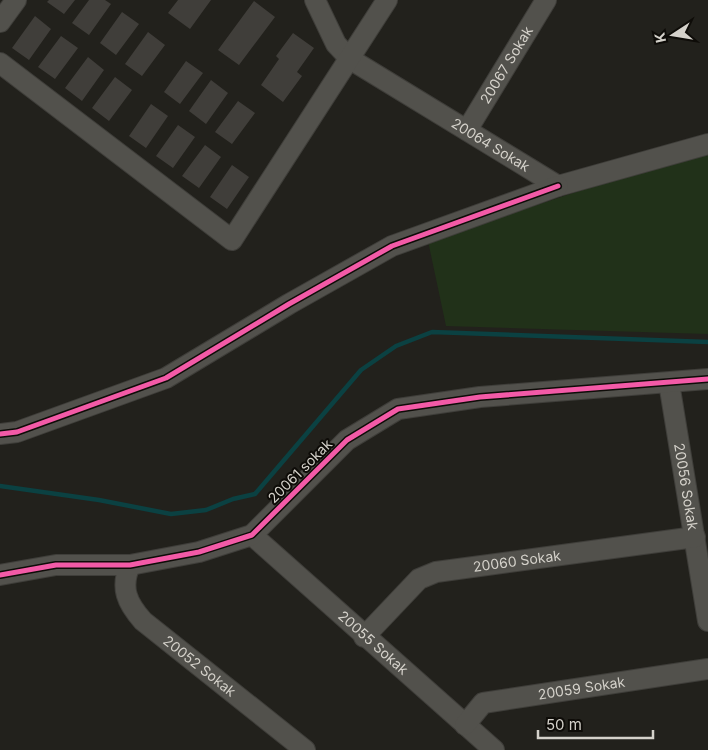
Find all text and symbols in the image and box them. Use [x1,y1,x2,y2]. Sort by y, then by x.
north arrow [648,10,698,60]
street label: 20067 Sokak [476,23,536,107]
text: K [650,31,669,45]
street label: 20064 Sokak [449,114,533,175]
street label: 20061 sokak [264,435,335,506]
street label: 20056 Sokak [671,442,702,532]
street label: 20060 Sokak [472,546,562,575]
street label: 20055 Sokak [335,607,412,678]
street label: 20052 Sokak [160,632,240,700]
street label: 20059 Sokak [537,673,626,703]
scale bar [538,708,653,740]
text: 50 m [546,715,582,734]

